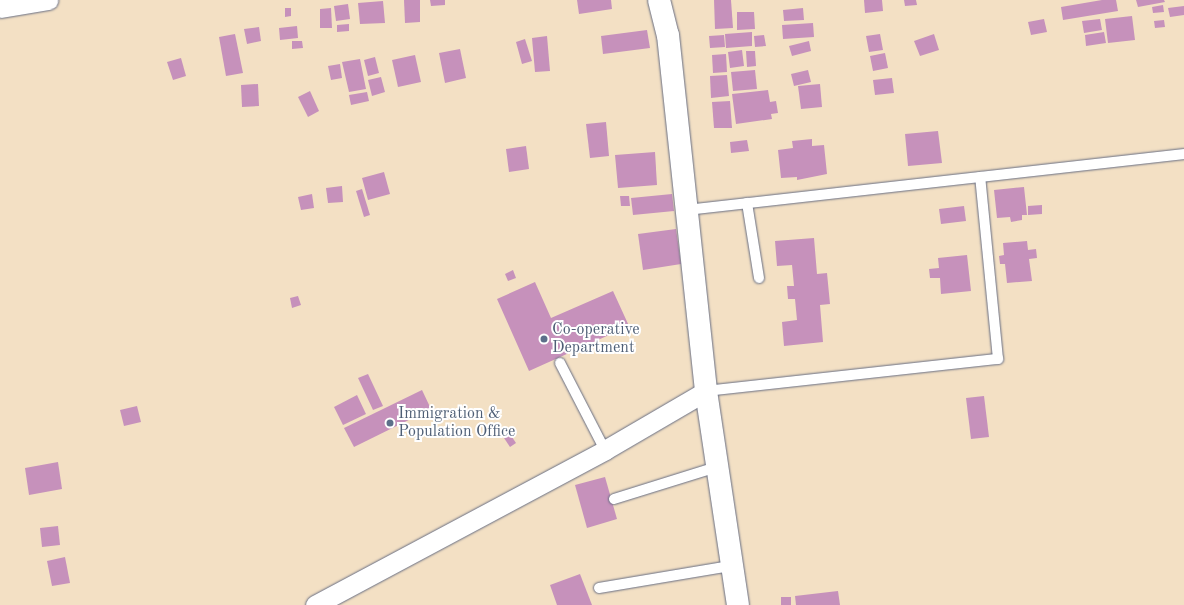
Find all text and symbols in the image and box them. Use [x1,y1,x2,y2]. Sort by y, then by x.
place label: Co-operative Department [552,320,640,358]
marker: Co-operative Department [539,334,549,344]
place label: Immigration & Population Office [398,404,515,442]
marker: Immigration & Population Office [385,418,395,428]

